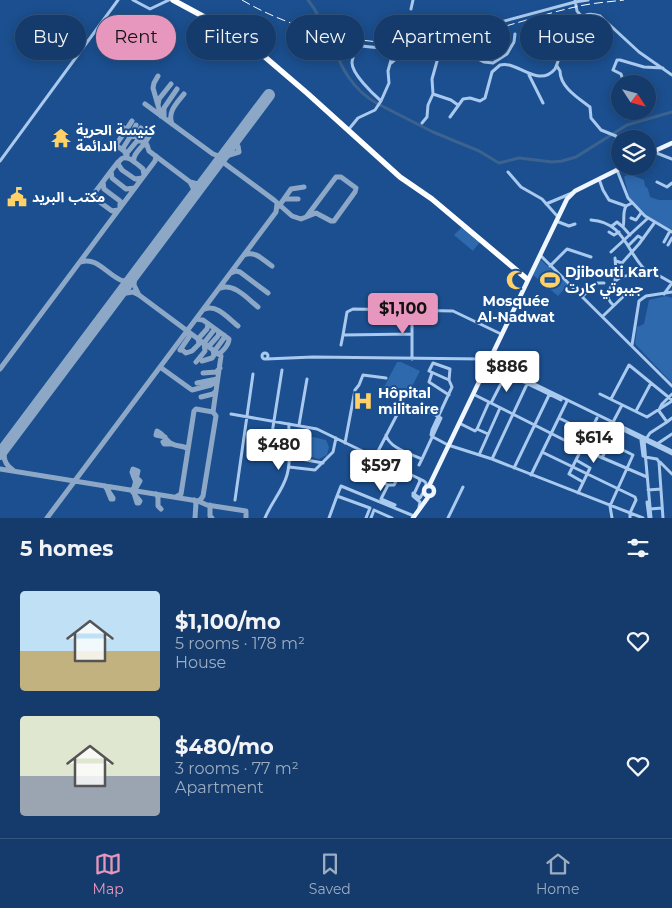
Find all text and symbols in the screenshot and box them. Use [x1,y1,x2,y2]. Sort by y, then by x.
chip: Buy [15,15,86,60]
chip: Rent [96,15,176,60]
chip: Filters [186,15,276,60]
chip: New [286,15,364,60]
chip: Apartment [374,15,510,60]
chip: House [520,15,613,60]
north arrow [611,75,656,120]
map controls [611,75,656,175]
place label: كنيسة الحرية الدائمة [76,121,156,155]
temple icon: كنيسة الحرية الدائمة [50,127,72,149]
button: layers [611,130,656,175]
public building icon: مكتب البريد [6,186,28,208]
place label: مكتب البريد [32,188,105,206]
place label: Djibouti Kart جيبوتي كارت [565,263,659,299]
mosque icon: Mosquée Al-Nadwat [505,269,527,291]
sports icon: Djibouti Kart جيبوتي كارت [539,269,561,291]
pin: $1,100 [362,292,444,335]
place label: Mosquée Al-Nadwat [476,292,555,326]
text: $1,100 [379,299,427,318]
pin: $886 [477,350,537,393]
text: $886 [486,357,528,376]
place label: Hôpital militaire [378,384,439,418]
hospital icon: Hôpital militaire [352,390,374,412]
pin: $614 [564,422,624,464]
pin: $480 [249,428,309,471]
text: $614 [575,428,613,447]
text: $480 [258,435,300,454]
pin: $597 [351,450,411,492]
text: $597 [361,456,401,475]
icon: filters [624,534,652,562]
text: 5 homes [20,536,113,561]
text: $1,100/mo [175,609,281,634]
icon: home [60,611,120,671]
icon: heart [624,627,652,655]
text: 5 rooms · 178 m² [175,634,305,653]
text: House [175,653,226,672]
text: $480/mo [175,734,274,759]
icon: home [60,736,120,796]
icon: heart [624,752,652,780]
text: 3 rooms · 77 m² [175,759,299,778]
text: Apartment [175,778,264,797]
tab: Map [93,850,124,898]
tab: Saved [309,850,351,898]
tab: Home [536,850,579,898]

